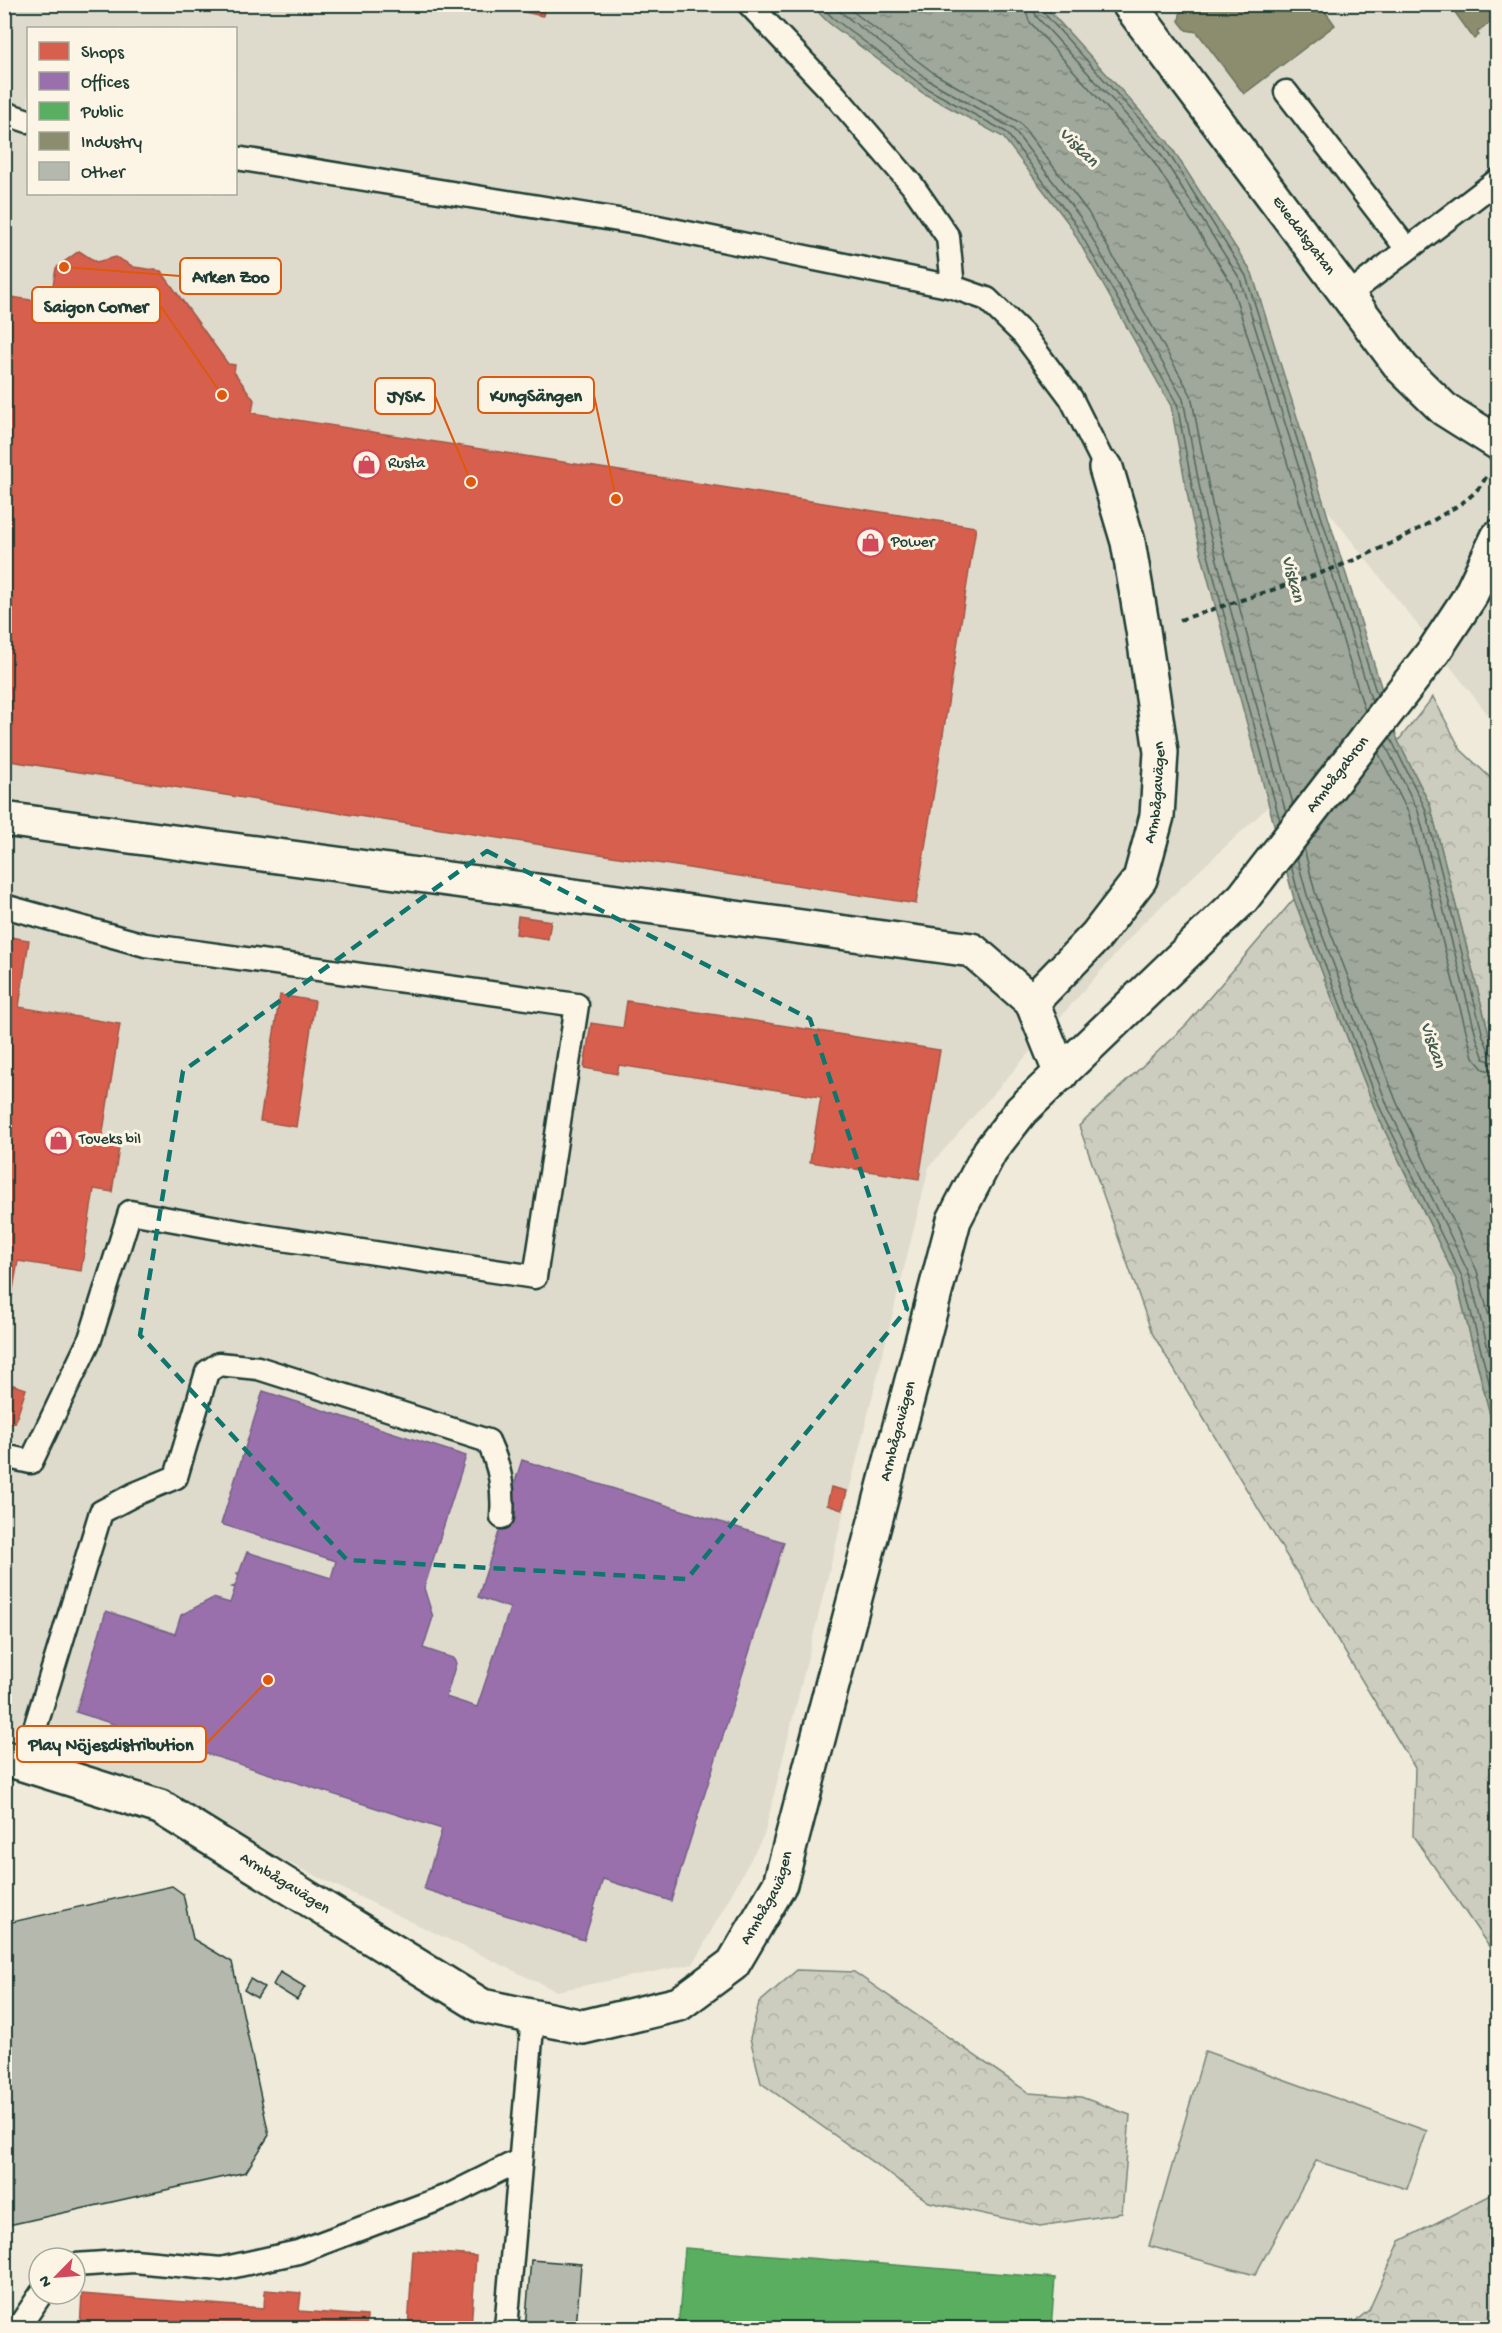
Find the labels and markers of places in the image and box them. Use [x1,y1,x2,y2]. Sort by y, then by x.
callout: Arken Zoo [180,258,281,294]
callout: Saigon Corner [32,287,160,323]
callout: KungSängen [478,377,594,413]
callout: JYSK [375,378,435,414]
shop icon: Rusta [351,448,383,480]
place label: Rusta [388,455,426,474]
shop icon: Power [854,527,886,559]
place label: Power [890,534,936,553]
shop icon: Toveks bil [42,1124,74,1156]
place label: Toveks bil [78,1131,141,1150]
callout: Play Nöjesdistribution [17,1726,206,1762]

